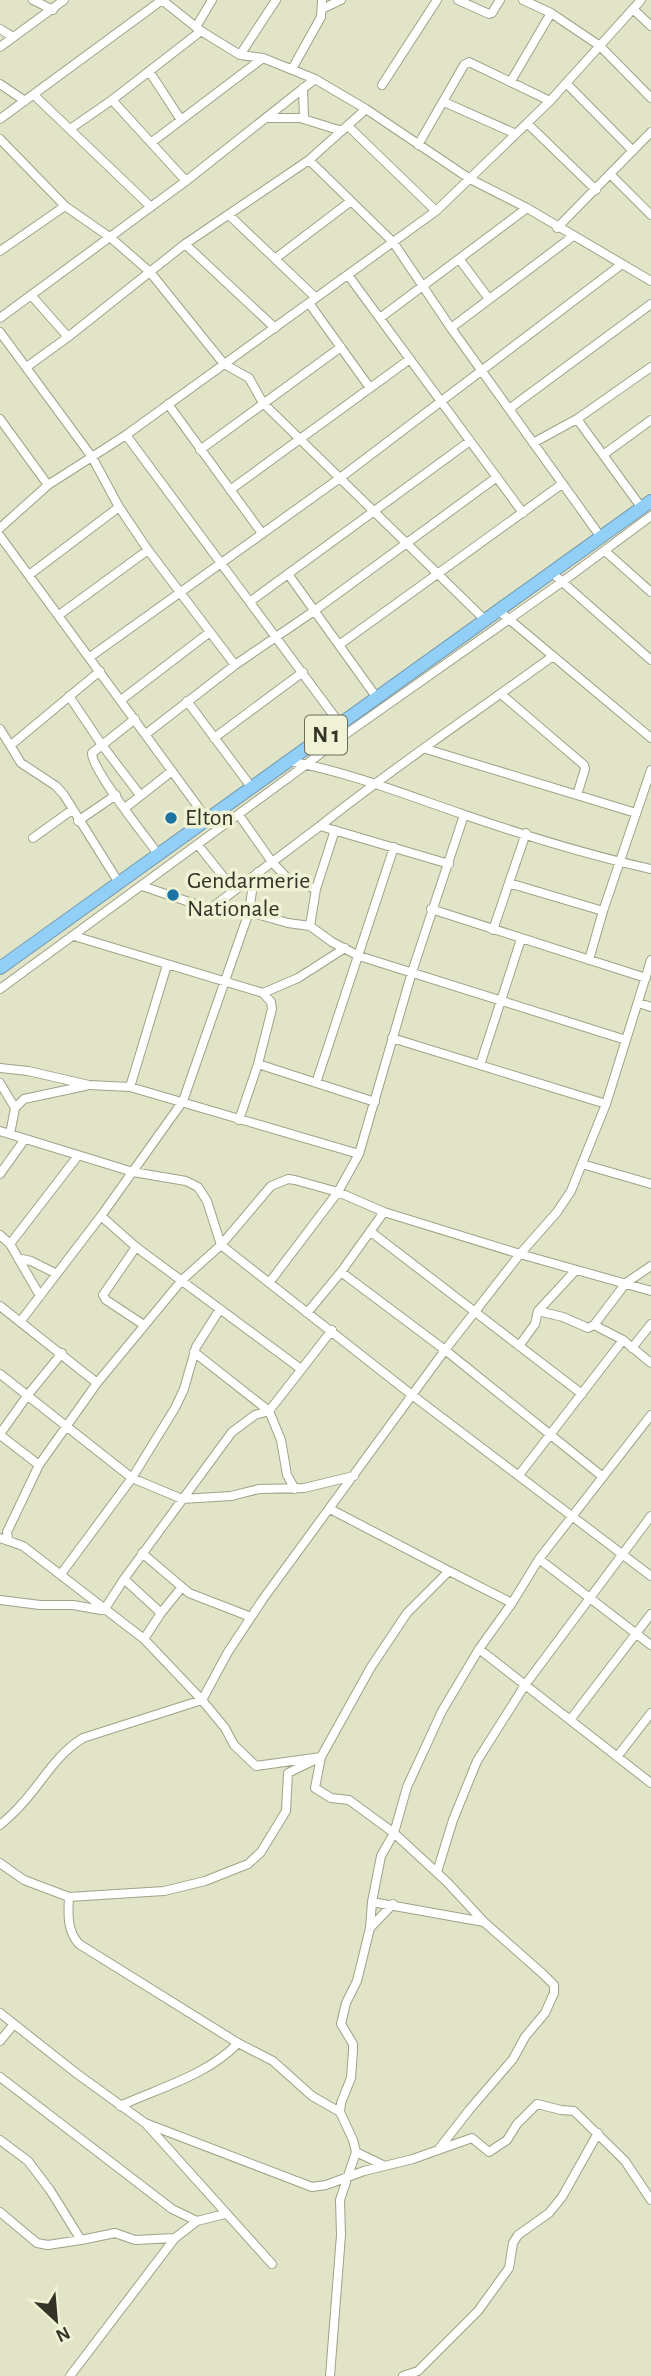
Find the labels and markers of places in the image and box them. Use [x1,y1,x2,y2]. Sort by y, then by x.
place label: Elton [185,806,234,830]
marker: Elton [163,810,179,826]
place label: Gendarmerie Nationale [187,869,310,921]
marker: Gendarmerie Nationale [165,887,181,903]

